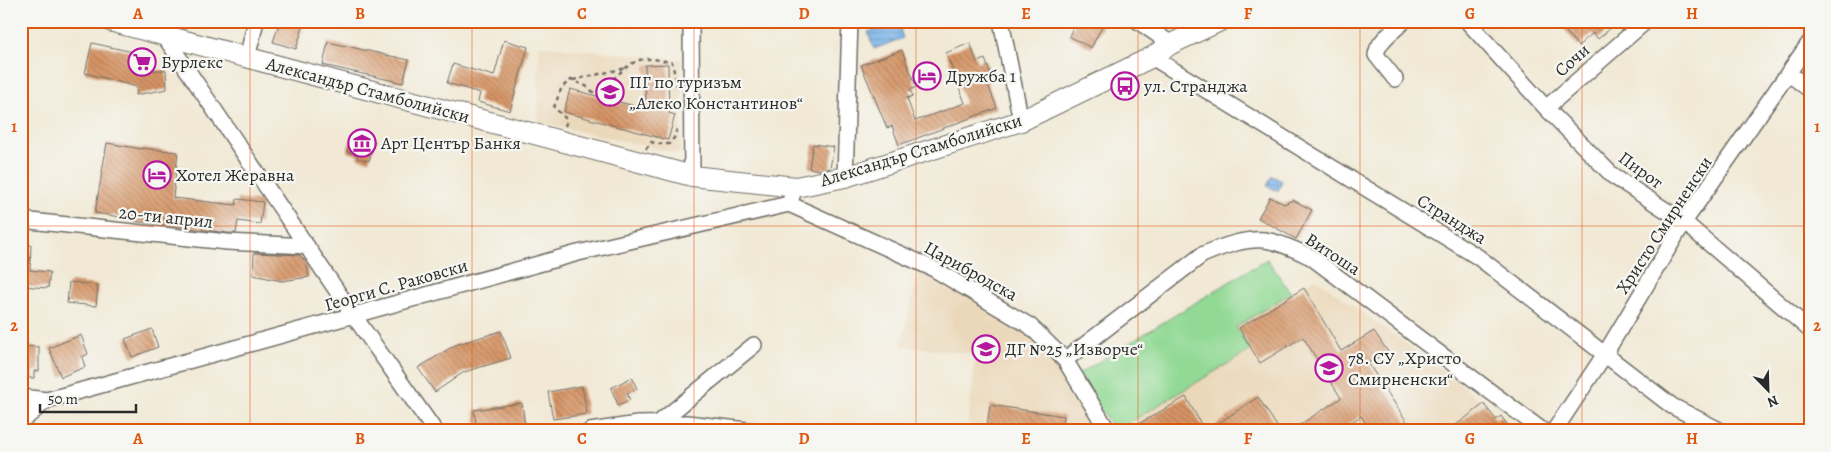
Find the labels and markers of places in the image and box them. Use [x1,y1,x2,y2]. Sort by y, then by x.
supermarket icon: Бурлекс [127,47,157,77]
place label: Бурлекс [161,50,223,74]
hotel icon: Дружба 1 [912,61,942,91]
place label: Дружба 1 [946,64,1016,88]
place label: ПГ по туризъм „Алеко Константинов“ [629,70,803,115]
bus stop icon: ул. Странджа [1110,71,1140,101]
place label: ул. Странджа [1143,74,1248,98]
school or university icon: ПГ по туризъм „Алеко Константинов“ [595,77,625,107]
museum icon: Арт Център Банкя [347,128,377,158]
place label: Арт Център Банкя [380,131,521,155]
hotel icon: Хотел Жеравна [142,160,172,190]
place label: Хотел Жеравна [176,163,295,187]
school or university icon: ДГ №25 „Изворче“ [971,334,1001,364]
place label: ДГ №25 „Изворче“ [1005,337,1143,361]
place label: 78. СУ „Христо Смирненски“ [1348,346,1461,391]
school or university icon: 78. СУ „Христо Смирненски“ [1314,353,1344,383]

